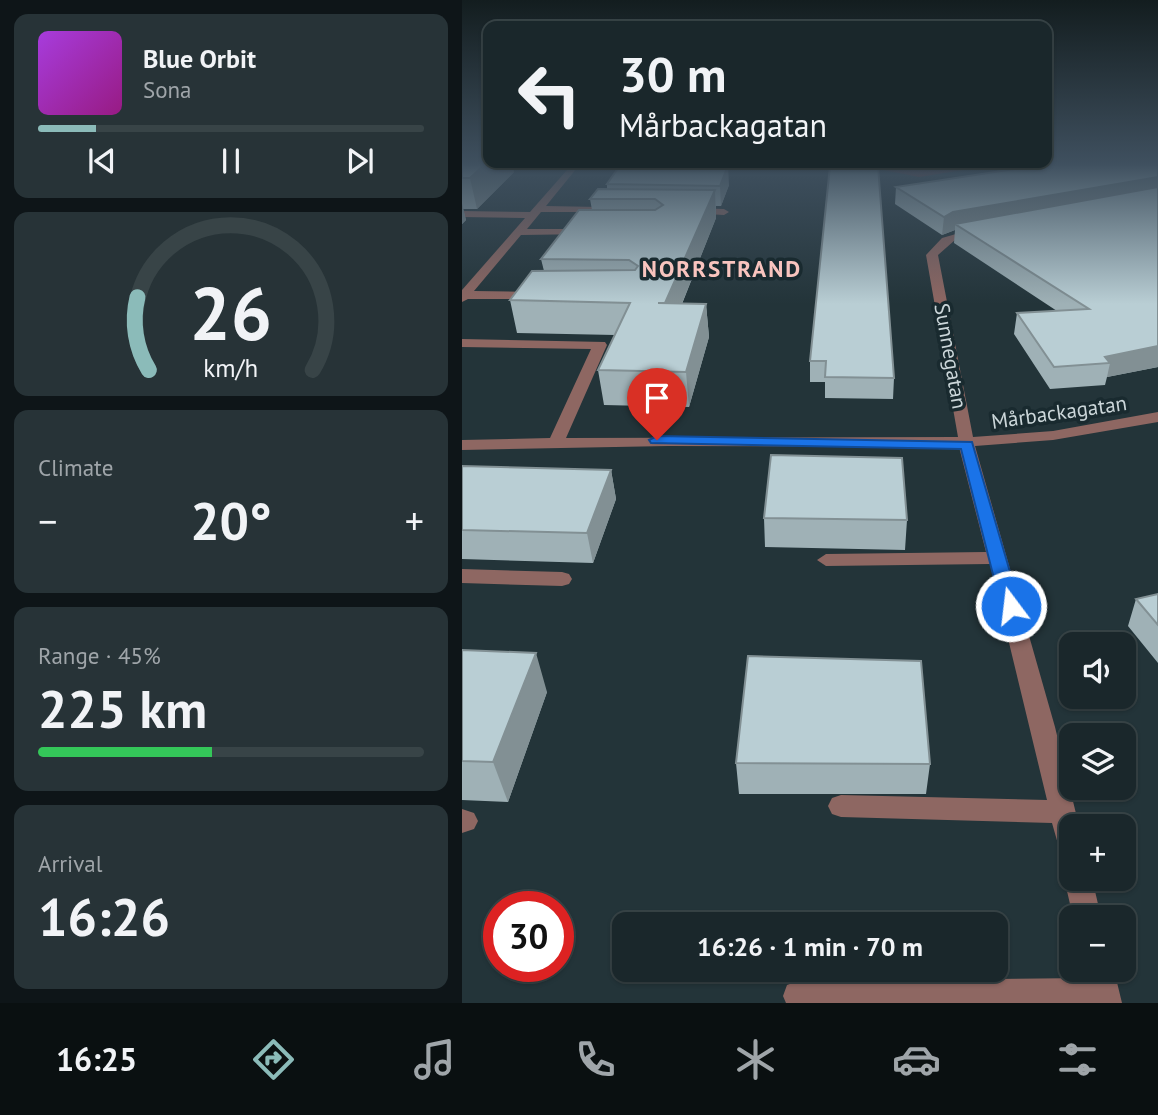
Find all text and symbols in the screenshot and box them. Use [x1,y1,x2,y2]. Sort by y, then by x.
text: Blue Orbit [143,42,256,75]
text: 30 m [619,42,726,106]
icon: left [504,49,595,140]
text: Sona [143,75,192,104]
text: Mårbackagatan [619,104,827,146]
icon: previous [83,142,121,180]
icon: pause [212,142,250,180]
icon: next [341,142,379,180]
district label: NORRSTRAND [642,254,802,283]
text: 26 [190,266,272,360]
street label: Sunnegatan [928,301,974,411]
text: km/h [204,351,258,383]
pin [627,368,687,440]
icon: arrive [638,379,676,417]
street label: Mårbackagatan [989,389,1129,435]
text: Climate [38,453,113,482]
text: 20° [190,487,272,554]
text: − [38,496,57,545]
text: + [405,496,424,545]
position arrow [974,569,1048,643]
map controls [1059,632,1136,982]
button: sound [1059,632,1136,709]
text: Range · 45% [38,641,161,670]
text: 225 km [38,675,207,742]
button: layers [1059,723,1136,800]
button: + [1059,814,1136,891]
text: Arrival [38,849,102,878]
text: 16:26 [38,883,170,950]
speed limit sign: 30 [483,891,574,982]
button: − [1059,905,1136,982]
text: 16:26 · 1 min · 70 m [697,930,923,963]
icon: directions [249,1035,298,1084]
icon: music [410,1035,459,1084]
icon: phone [571,1035,620,1084]
icon: climate [731,1035,780,1084]
icon: car [892,1035,941,1084]
icon: filters [1053,1035,1102,1084]
text: 16:25 [56,1038,137,1080]

